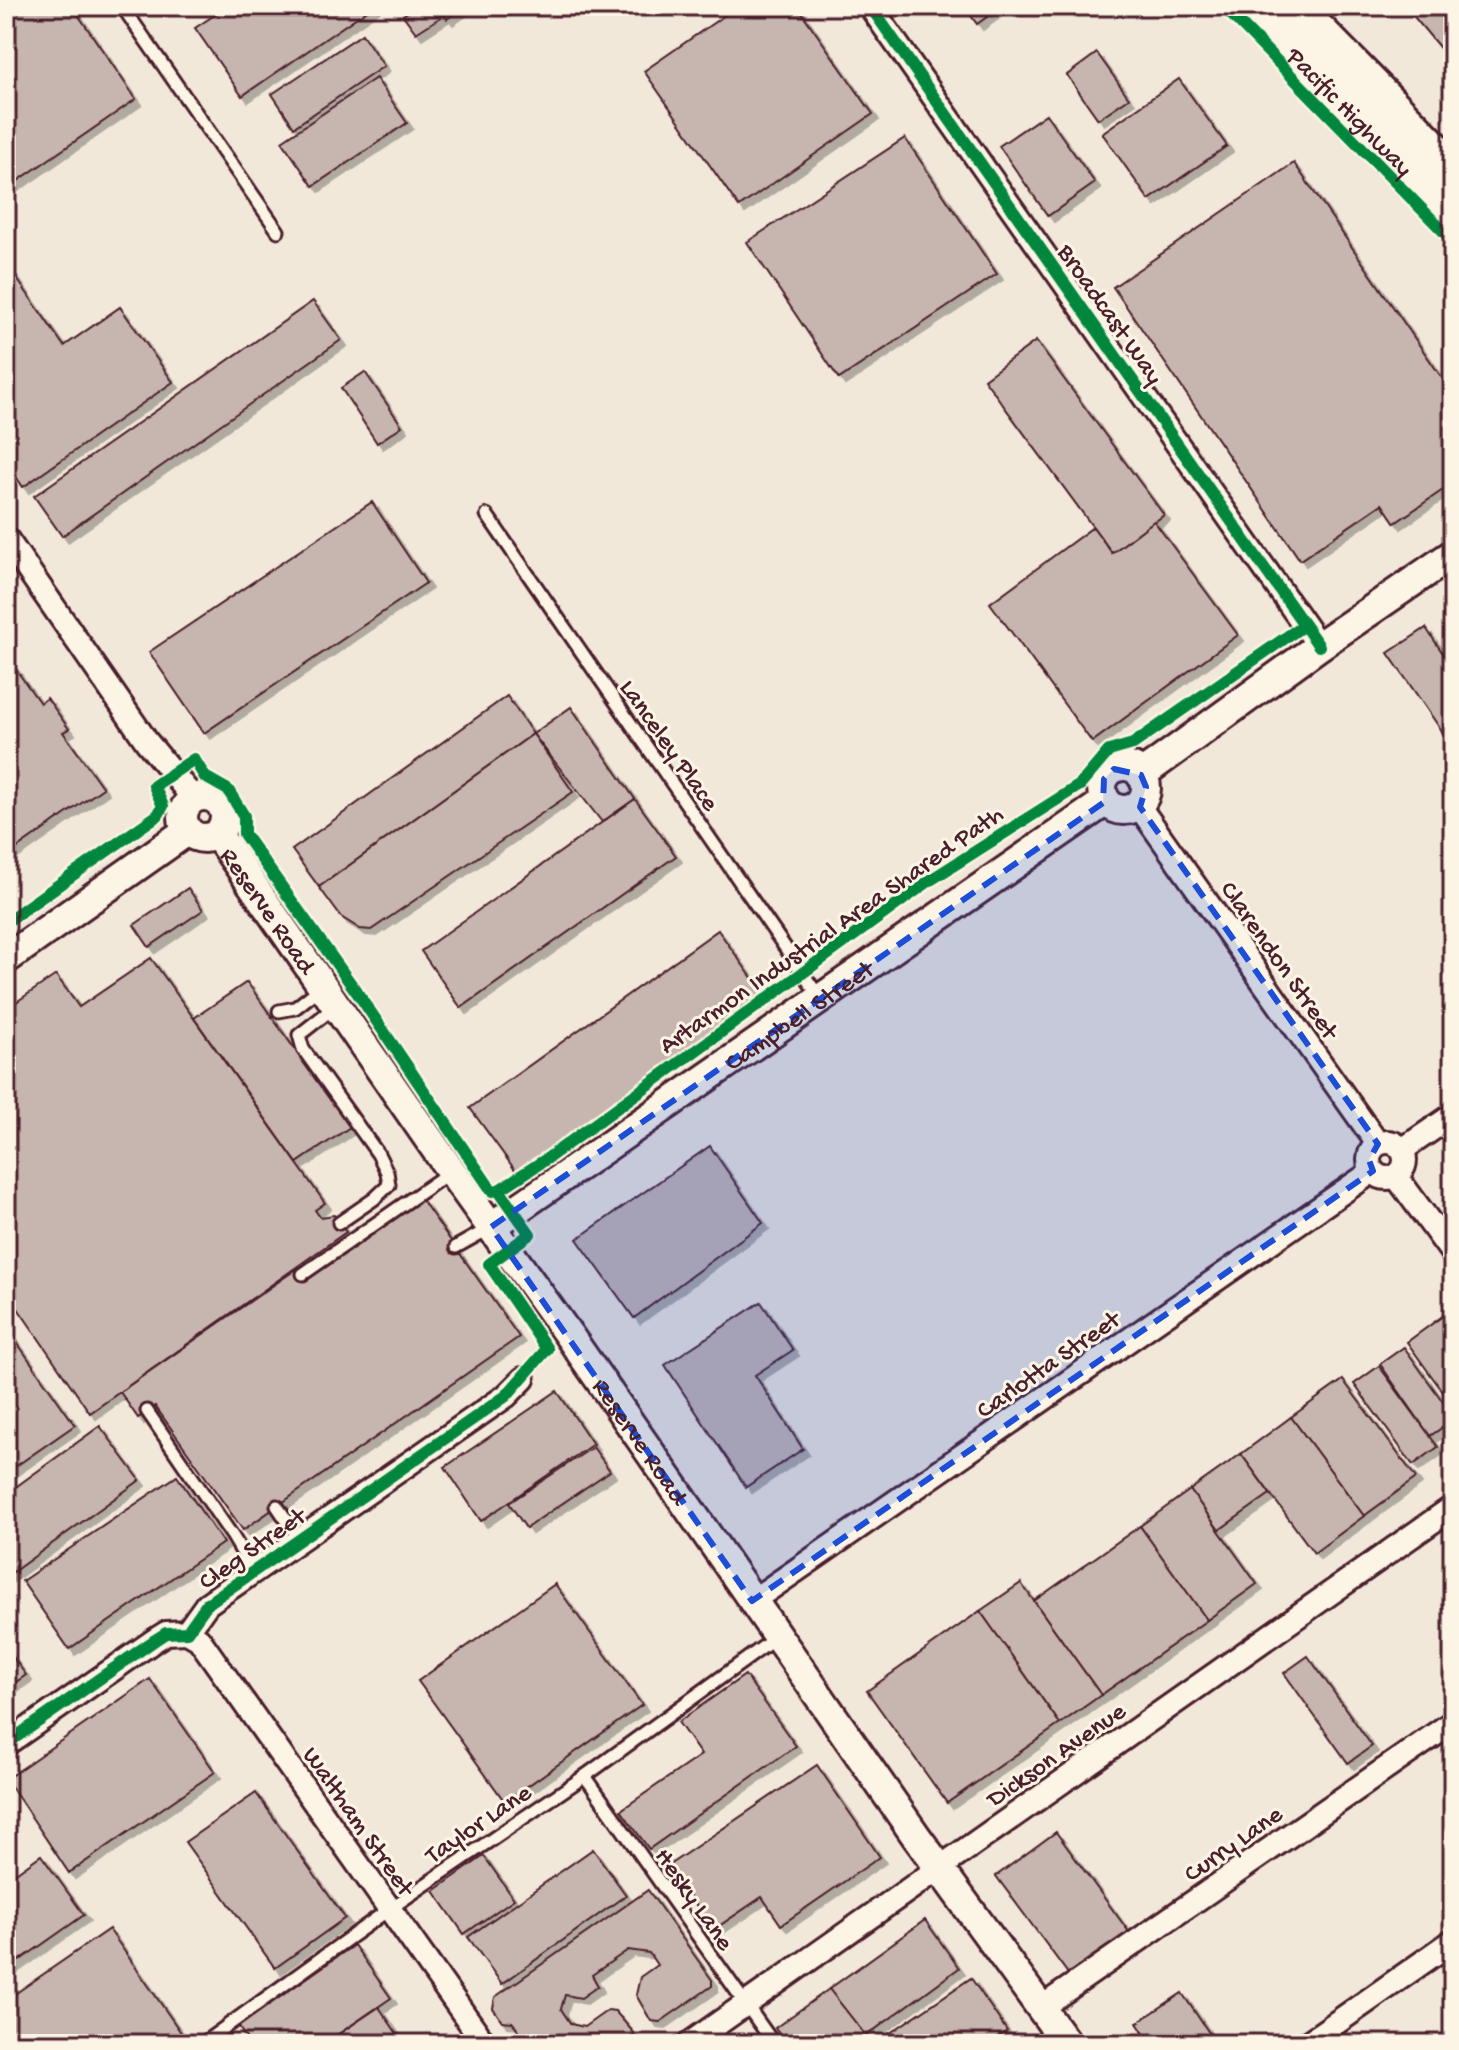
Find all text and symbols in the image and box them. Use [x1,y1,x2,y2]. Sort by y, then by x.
street label: Pacific Highway [1277,42,1418,185]
street label: Broadcast Way [1048,238,1168,392]
street label: Lanceley Place [611,675,724,819]
street label: Artarmon Industrial Area Shared Path [655,801,1011,1063]
street label: Reserve Road [211,843,321,983]
street label: Clarendon Street [1211,877,1345,1049]
street label: Campbell Street [721,954,883,1080]
street label: Carlotta Street [972,1304,1129,1428]
street label: Reserve Road [583,1373,693,1513]
street label: Cleg Street [194,1501,315,1599]
street label: Dickson Avenue [980,1697,1134,1817]
street label: Waltham Street [293,1742,421,1905]
street label: Taylor Lane [419,1779,539,1874]
street label: Curry Lane [1179,1800,1290,1891]
street label: Hesky Lane [646,1843,739,1958]

